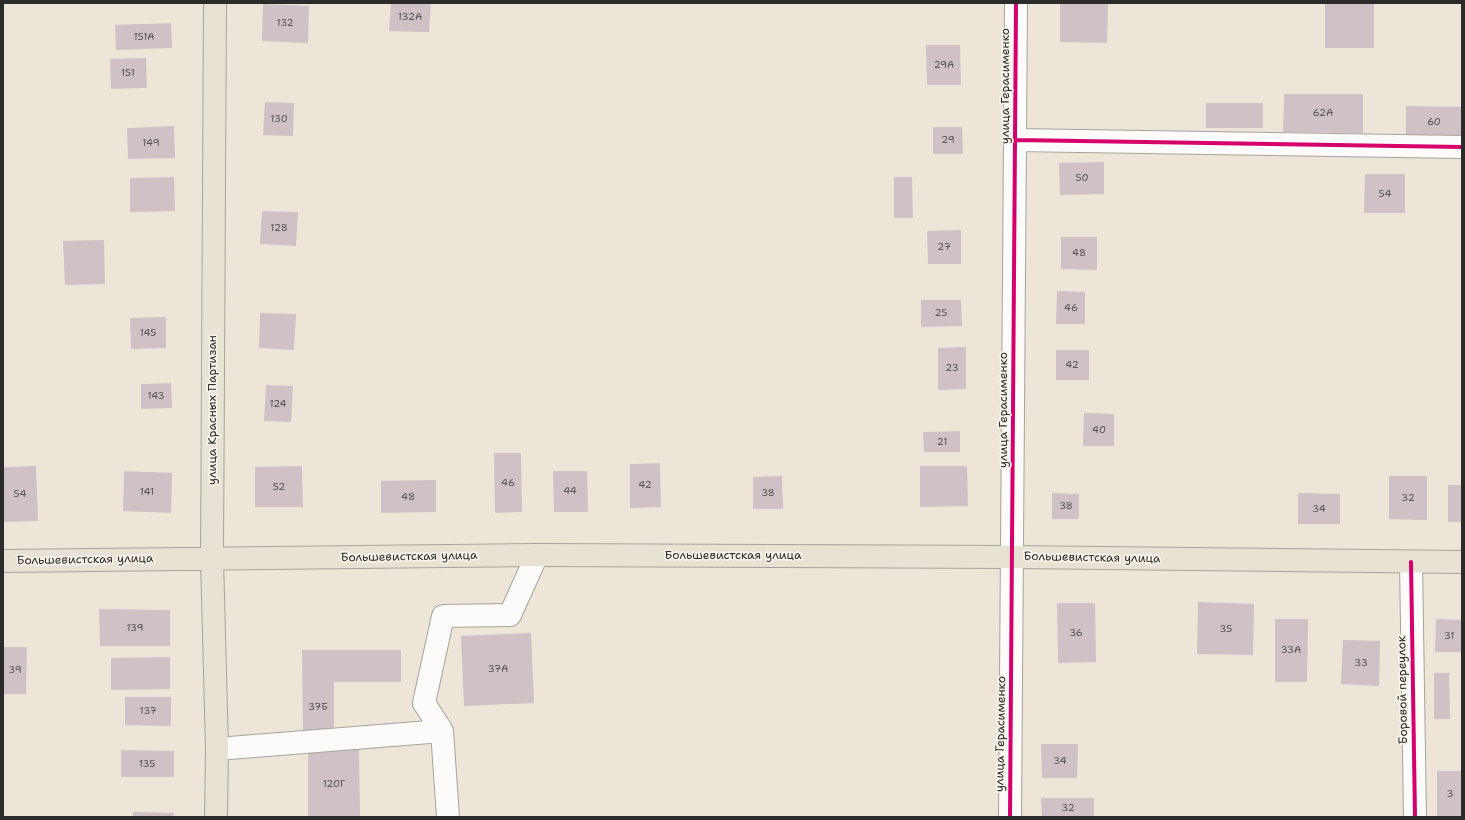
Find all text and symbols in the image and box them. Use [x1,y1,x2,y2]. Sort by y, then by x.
house number: 132А [398,11,422,23]
house number: 132 [276,17,294,29]
street label: улица Герасименко [999,28,1013,144]
house number: 151А [133,31,155,43]
house number: 29А [934,59,954,71]
house number: 151 [121,67,135,79]
house number: 62А [1313,107,1333,119]
house number: 130 [270,113,288,125]
house number: 60 [1427,116,1441,128]
house number: 29 [941,134,955,146]
house number: 149 [142,137,160,149]
house number: 50 [1075,172,1089,184]
house number: 54 [1379,188,1391,200]
house number: 128 [270,222,288,234]
house number: 27 [937,241,951,253]
house number: 48 [1072,247,1086,259]
house number: 46 [1064,302,1078,314]
house number: 25 [935,307,947,319]
house number: 145 [140,327,156,339]
street label: улица Красных Партизан [206,335,220,485]
street label: улица Герасименко [997,352,1011,468]
house number: 42 [1065,359,1079,371]
house number: 23 [945,362,959,374]
house number: 143 [147,390,165,402]
house number: 124 [269,398,287,410]
house number: 40 [1092,424,1106,436]
house number: 21 [937,436,947,448]
house number: 46 [501,477,515,489]
house number: 42 [638,479,652,491]
house number: 52 [273,481,285,493]
house number: 44 [563,485,577,497]
house number: 141 [140,486,154,498]
house number: 38 [761,487,775,499]
house number: 54 [14,488,26,500]
house number: 48 [401,491,415,503]
house number: 32 [1401,492,1415,504]
house number: 38 [1059,500,1073,512]
house number: 34 [1312,503,1326,515]
street label: Большевистская улица [340,549,478,565]
street label: Большевистская улица [665,549,801,563]
street label: Большевистская улица [1023,550,1161,566]
street label: Большевистская улица [16,552,154,568]
house number: 139 [126,622,144,634]
house number: 35 [1220,623,1232,635]
house number: 36 [1069,627,1083,639]
house number: 31 [1444,630,1454,642]
street label: Боровой переулок [1395,636,1411,744]
house number: 33А [1281,644,1301,656]
house number: 33 [1354,657,1368,669]
house number: 37А [488,663,508,675]
house number: 39 [8,664,22,676]
street label: улица Герасименко [993,676,1009,792]
house number: 37Б [308,701,328,713]
house number: 137 [140,705,156,717]
house number: 34 [1053,755,1067,767]
house number: 135 [139,758,155,770]
house number: 120Г [323,778,345,790]
house number: 3 [1447,788,1453,800]
house number: 32 [1061,802,1075,814]

